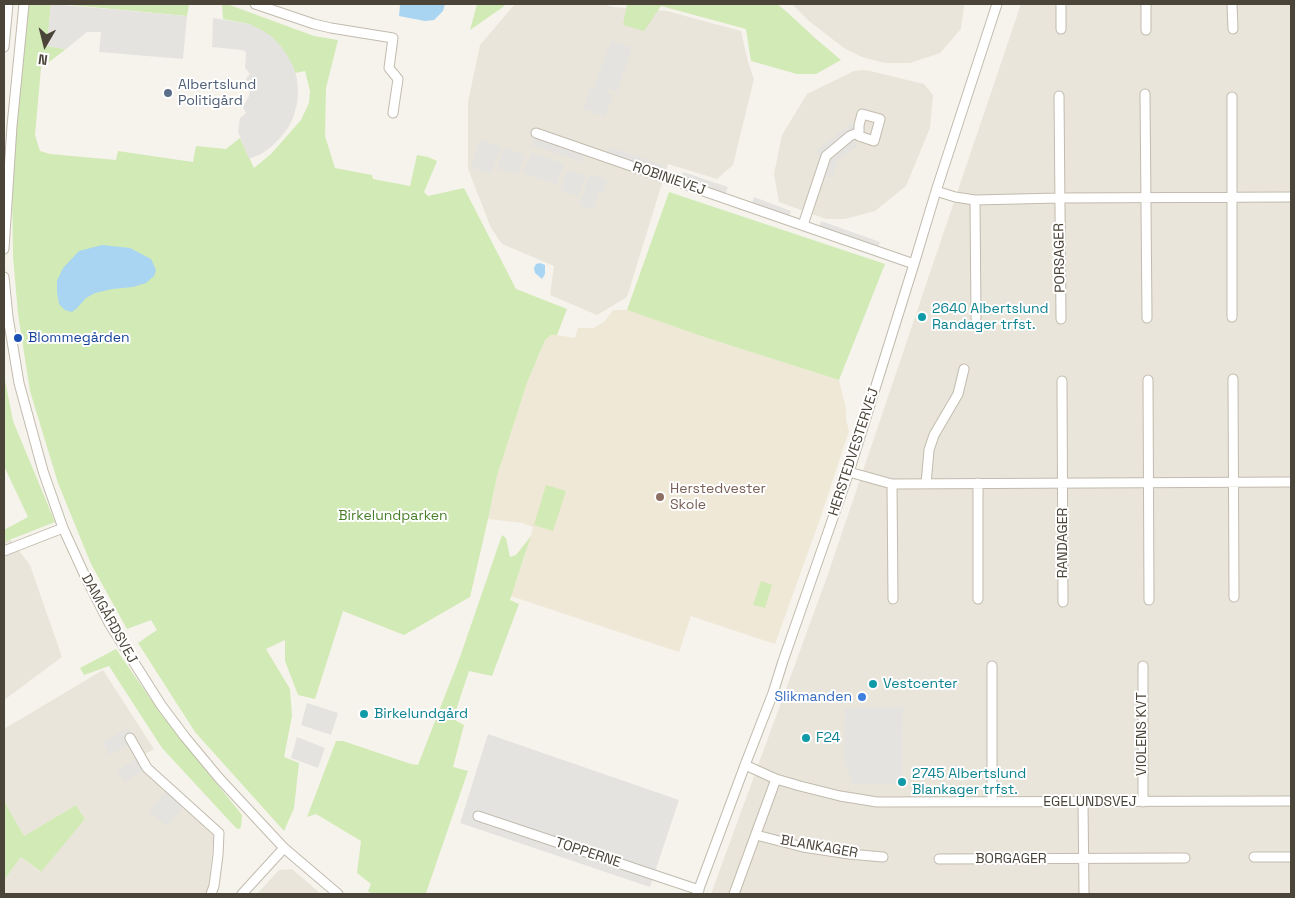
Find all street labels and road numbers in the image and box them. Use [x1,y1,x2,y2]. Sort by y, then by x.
street label: ROBINIEVEJ [630,159,708,199]
street label: PORSAGER [1051,223,1069,293]
street label: HERSTEDVESTERVEJ [825,386,883,518]
street label: RANDAGER [1055,508,1071,578]
street label: DAMGÅRDSVEJ [78,571,140,667]
street label: VIOLENS KVT [1134,692,1150,776]
street label: EGELUNDSVEJ [1043,794,1137,810]
street label: BLANKAGER [779,832,859,862]
street label: TOPPERNE [553,835,623,871]
street label: BORGAGER [975,851,1047,867]

